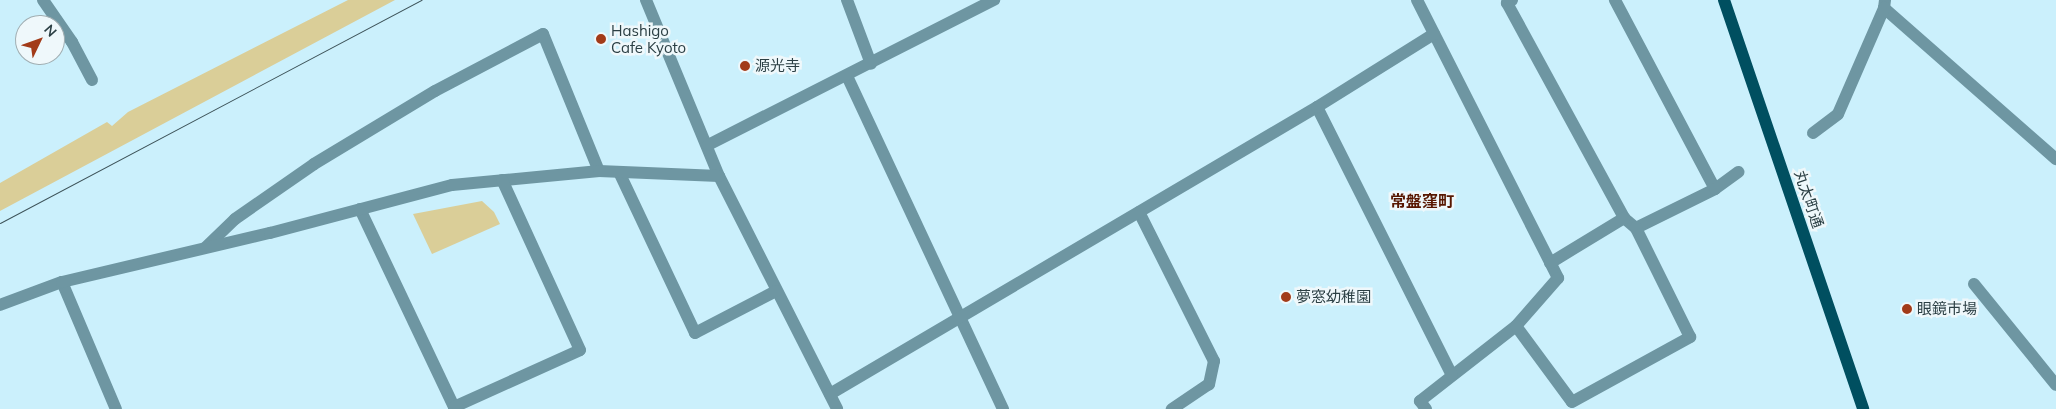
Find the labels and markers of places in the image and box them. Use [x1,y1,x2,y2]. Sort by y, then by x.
place label: Hashigo Cafe Kyoto [611,21,686,56]
marker: Hashigo Cafe Kyoto [595,33,607,45]
place label: 源光寺 [755,57,800,75]
marker: 源光寺 [739,60,751,72]
place label: 夢窓幼稚園 [1296,288,1371,306]
marker: 夢窓幼稚園 [1280,291,1292,303]
place label: 眼鏡市場 [1917,300,1977,318]
marker: 眼鏡市場 [1901,303,1913,315]

